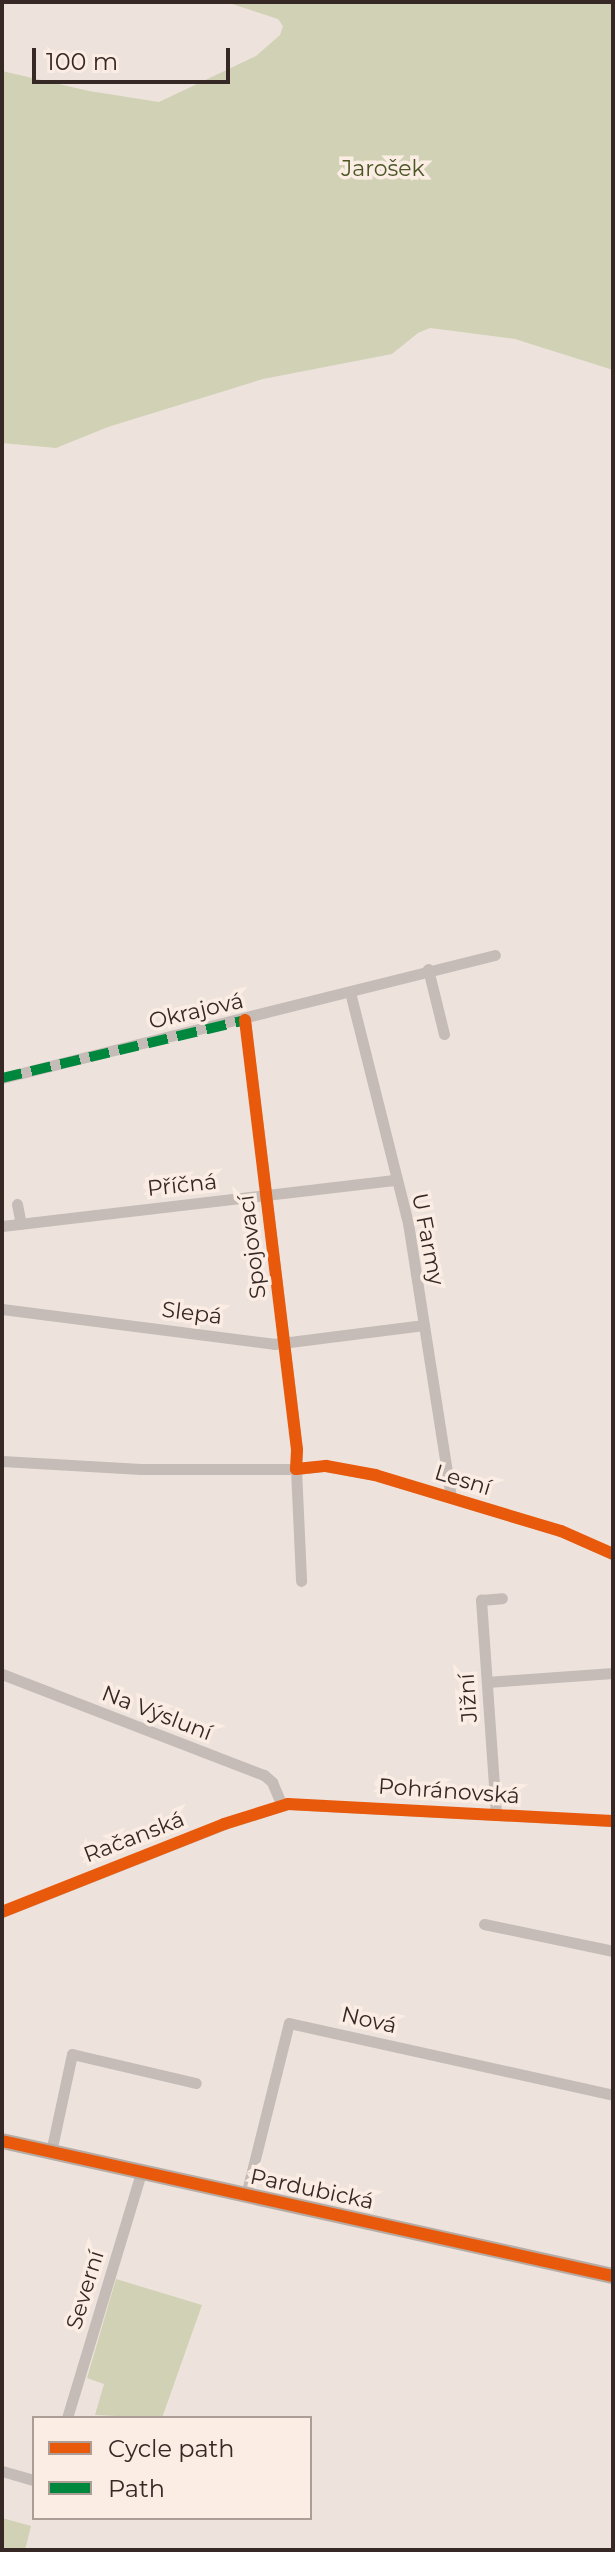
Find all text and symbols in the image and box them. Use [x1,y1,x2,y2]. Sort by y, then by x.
scale bar [36,32,234,82]
text: 100 m [46,47,118,76]
park label: Jarošek [341,156,425,182]
street label: Okrajová [146,987,246,1035]
street label: Příčná [146,1168,218,1202]
street label: U Farmy [406,1191,450,1287]
street label: Spojovací [233,1194,271,1300]
street label: Slepá [160,1296,224,1330]
street label: Lesní [432,1459,494,1501]
street label: Jižní [453,1673,483,1723]
street label: Na Výsluní [98,1680,216,1746]
street label: Pohránovská [377,1773,521,1809]
street label: Račanská [80,1806,188,1868]
street label: Nová [339,2001,399,2039]
street label: Pardubická [248,2163,376,2215]
street label: Severní [61,2247,109,2333]
legend [32,2416,312,2520]
text: Cycle path [108,2434,235,2463]
text: Path [108,2474,165,2503]

